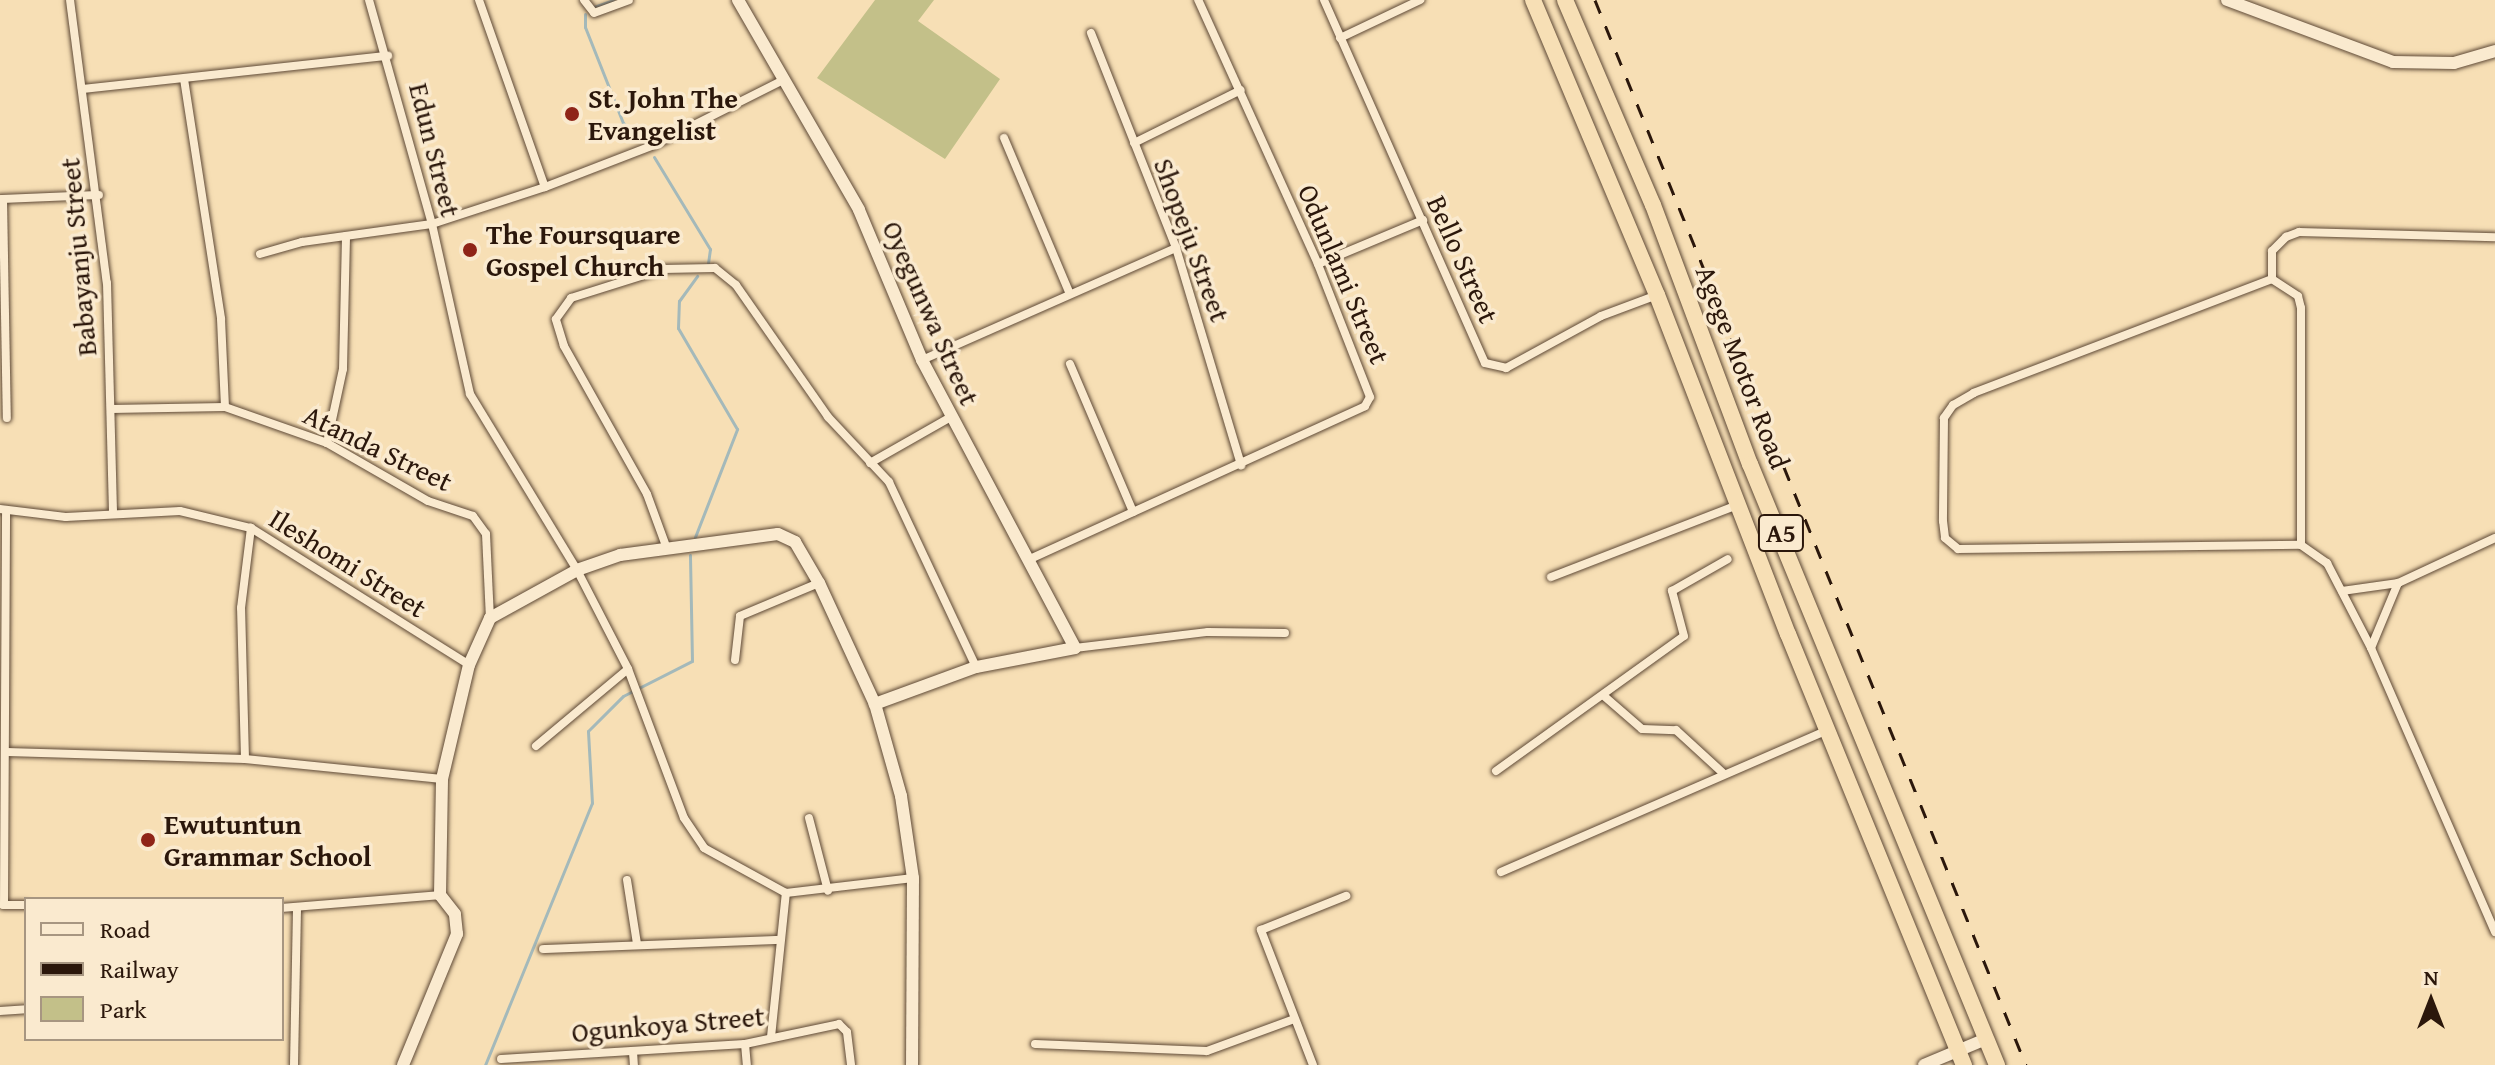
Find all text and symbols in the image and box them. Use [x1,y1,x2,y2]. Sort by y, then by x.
street label: Edun Street [402,79,468,221]
place label: St. John The Evangelist [588,81,738,147]
marker: St. John The Evangelist [563,105,581,123]
street label: Shopeju Street [1147,154,1237,326]
street label: Babayanju Street [53,156,103,358]
street label: Odunlami Street [1291,179,1397,369]
street label: Bello Street [1420,190,1506,328]
street label: Oyegunwa Street [875,216,987,410]
place label: The Foursquare Gospel Church [486,217,680,283]
marker: The Foursquare Gospel Church [461,241,479,259]
street label: Agege Motor Road [1689,261,1797,473]
street label: Atanda Street [298,398,458,498]
street label: Ileshomi Street [263,501,433,625]
road number: A5 [1757,511,1805,555]
place label: Ewutuntun Grammar School [164,807,372,873]
marker: Ewutuntun Grammar School [139,831,157,849]
legend [24,897,284,1041]
text: Road [100,912,150,947]
text: Railway [100,952,179,987]
north arrow [2391,961,2471,1041]
text: N [2424,961,2438,993]
text: Park [100,992,146,1027]
street label: Ogunkoya Street [570,999,766,1049]

